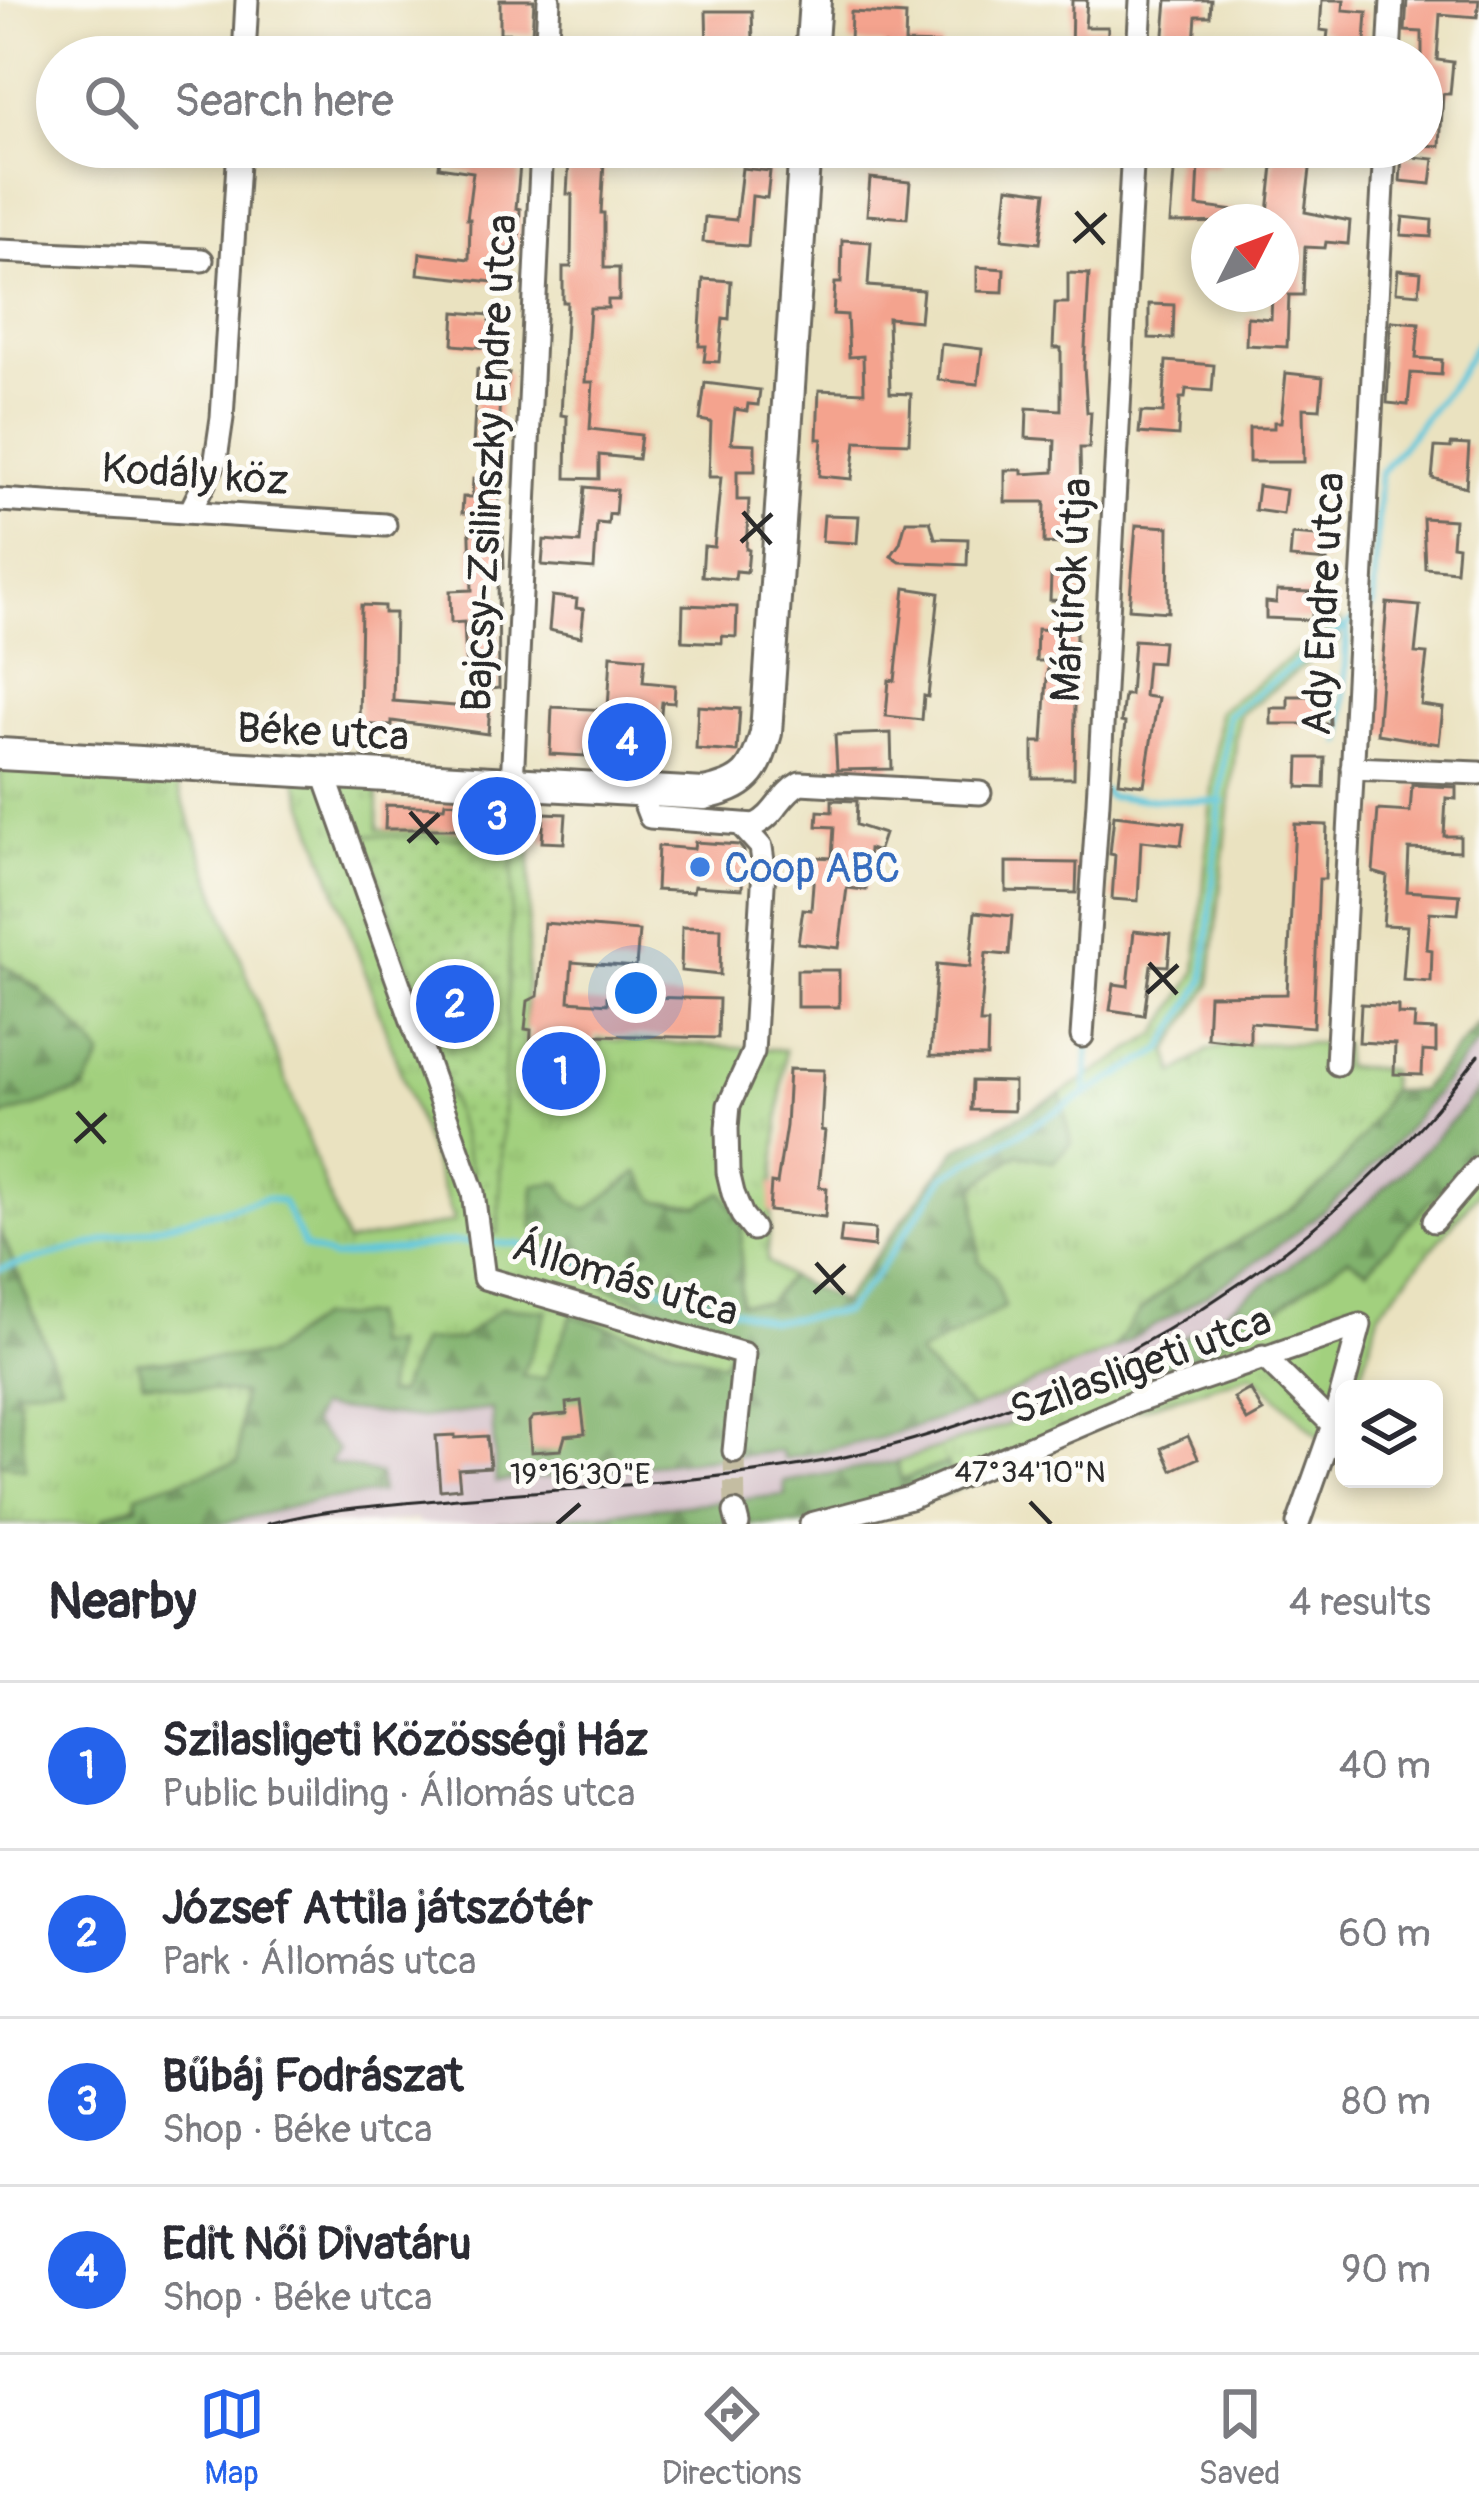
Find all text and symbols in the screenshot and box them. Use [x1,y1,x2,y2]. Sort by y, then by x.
search box [36,36,1443,168]
icon: search [78,69,144,135]
text: Search here [174,74,394,130]
north arrow [1191,204,1299,312]
street label: Bajcsy-Zsilinszky Endre utca [451,213,529,713]
street label: Kodály köz [100,443,290,507]
street label: Ady Endre utca [1291,471,1357,737]
street label: Mártírok útja [1040,477,1104,704]
pin: 4 [588,697,666,787]
street label: Béke utca [235,703,410,763]
pin: 3 [458,771,536,861]
place label: Coop ABC [724,843,900,895]
marker: Coop ABC [687,854,713,880]
pin: 2 [416,959,494,1049]
your location [606,963,666,1023]
pin: 1 [522,1026,600,1116]
street label: Állomás utca [506,1221,745,1339]
street label: Szilasligeti utca [1003,1295,1278,1437]
map controls [1335,1380,1443,1488]
button: layers [1335,1380,1443,1488]
text: 47°34'10"N [954,1454,1106,1491]
text: 19°16'30"E [510,1456,650,1493]
text: Nearby [48,1570,196,1634]
text: 4 results [1289,1578,1431,1627]
text: Szilasligeti Közösségi Ház [162,1713,648,1769]
text: 1 [79,1741,95,1790]
text: 40 m [1339,1741,1431,1790]
text: Public building · Állomás utca [162,1769,635,1818]
text: József Attila játszótér [162,1881,593,1937]
text: 2 [76,1909,98,1958]
text: 60 m [1339,1909,1431,1958]
text: Park · Állomás utca [162,1937,476,1986]
text: Bűbáj Fodrászat [162,2049,463,2105]
text: 3 [76,2077,98,2126]
text: 80 m [1342,2077,1431,2126]
text: Shop · Béke utca [162,2105,432,2154]
text: Edit Női Divatáru [162,2217,471,2273]
text: 4 [76,2245,98,2294]
text: 90 m [1341,2245,1431,2294]
text: Shop · Béke utca [162,2273,432,2322]
tab: Map [199,2381,265,2494]
tab: Directions [662,2381,802,2494]
tab: Saved [1199,2381,1280,2494]

